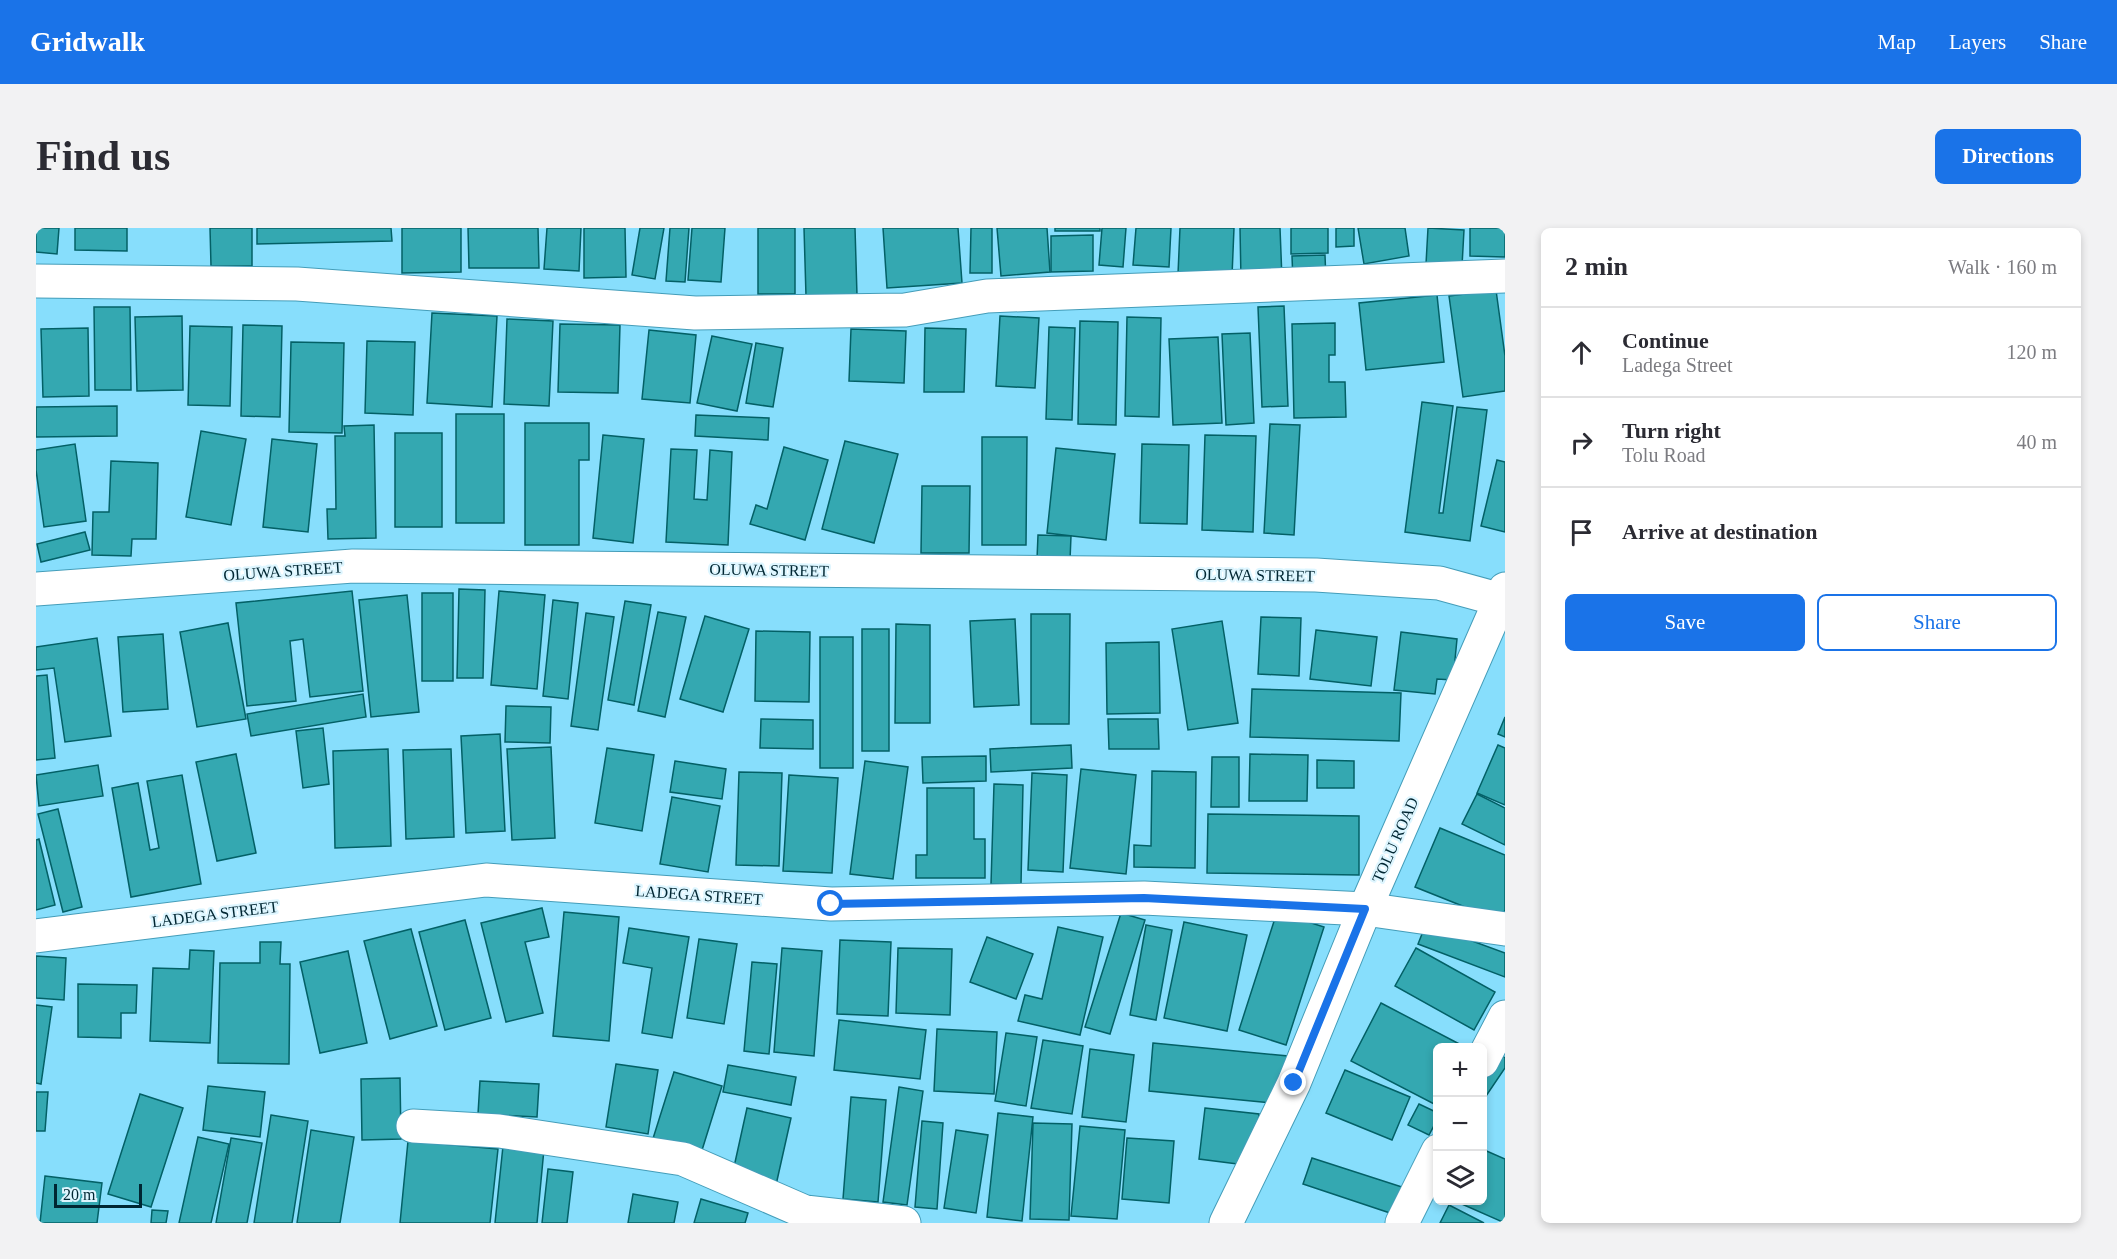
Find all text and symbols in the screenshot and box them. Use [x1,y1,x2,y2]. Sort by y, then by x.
text: Gridwalk [30,26,145,57]
text: Map [1878,30,1916,54]
text: Layers [1949,30,2006,54]
text: Share [2039,30,2087,54]
button: Directions [1935,129,2081,184]
text: Find us [36,133,170,179]
text: 2 min [1565,252,1628,281]
text: Walk · 160 m [1948,256,2057,278]
text: Continue [1622,328,1709,353]
icon: ahead [1565,336,1598,369]
text: 120 m [2006,341,2057,363]
text: Ladega Street [1622,354,1733,376]
text: Turn right [1622,418,1721,443]
icon: right [1565,426,1598,459]
text: 40 m [2016,431,2057,453]
text: Tolu Road [1622,444,1706,466]
icon: arrive [1565,516,1598,549]
text: Arrive at destination [1622,519,1818,544]
street label: OLUWA STREET [223,558,343,584]
street label: OLUWA STREET [709,560,829,580]
street label: OLUWA STREET [1195,565,1315,585]
button: Save [1565,594,1805,651]
button: Share [1817,594,2057,651]
street label: TOLU ROAD [1369,795,1421,885]
street label: LADEGA STREET [635,882,763,908]
route start [817,890,843,916]
street label: LADEGA STREET [151,898,280,930]
map controls [1433,1043,1487,1205]
button: + [1433,1043,1487,1097]
route end [1280,1069,1306,1095]
button: − [1433,1097,1487,1151]
button: layers [1433,1151,1487,1205]
scale bar [54,1181,142,1208]
text: 20 m [63,1186,95,1203]

